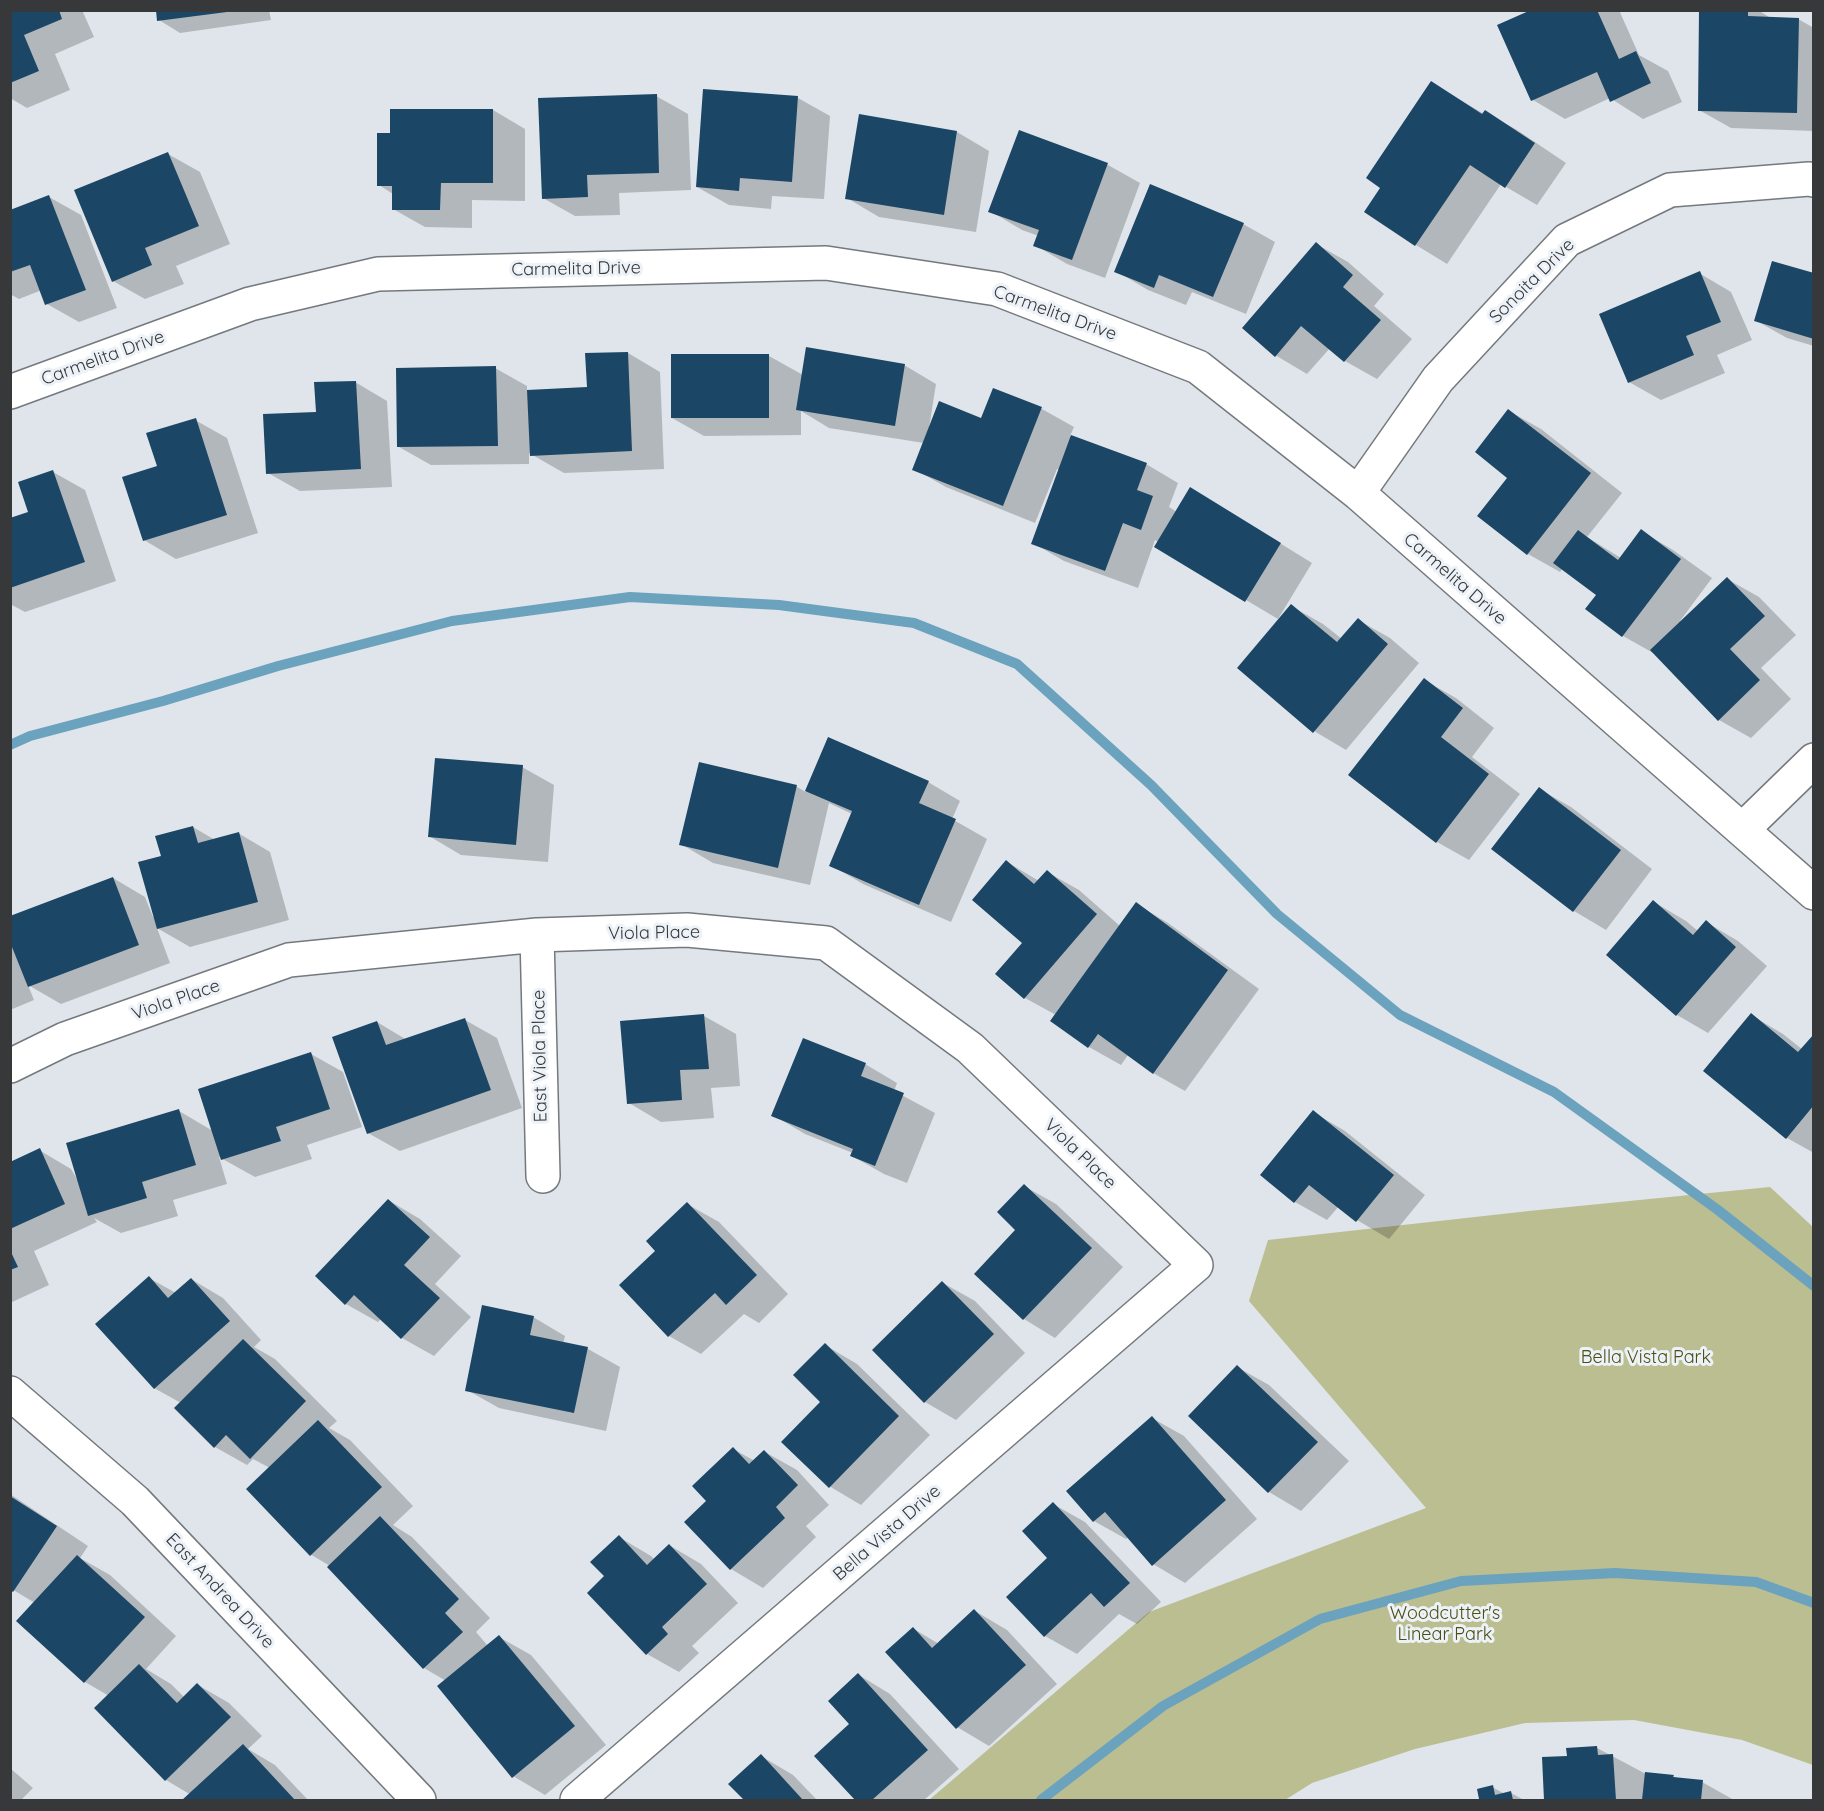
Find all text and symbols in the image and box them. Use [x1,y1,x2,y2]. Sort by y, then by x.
street label: Sonoita Drive [1485,234,1579,328]
street label: Carmelita Drive [511,257,641,281]
street label: Carmelita Drive [990,281,1120,345]
street label: Carmelita Drive [38,326,168,390]
street label: Carmelita Drive [1399,528,1511,630]
street label: Viola Place [608,921,700,945]
street label: Viola Place [129,975,223,1025]
street label: East Viola Place [528,990,552,1122]
street label: Viola Place [1039,1114,1121,1194]
park label: Bella Vista Park [1581,1347,1711,1369]
street label: Bella Vista Drive [829,1480,945,1586]
street label: East Andrea Drive [161,1529,279,1653]
park label: Woodcutter's Linear Park [1390,1603,1500,1646]

